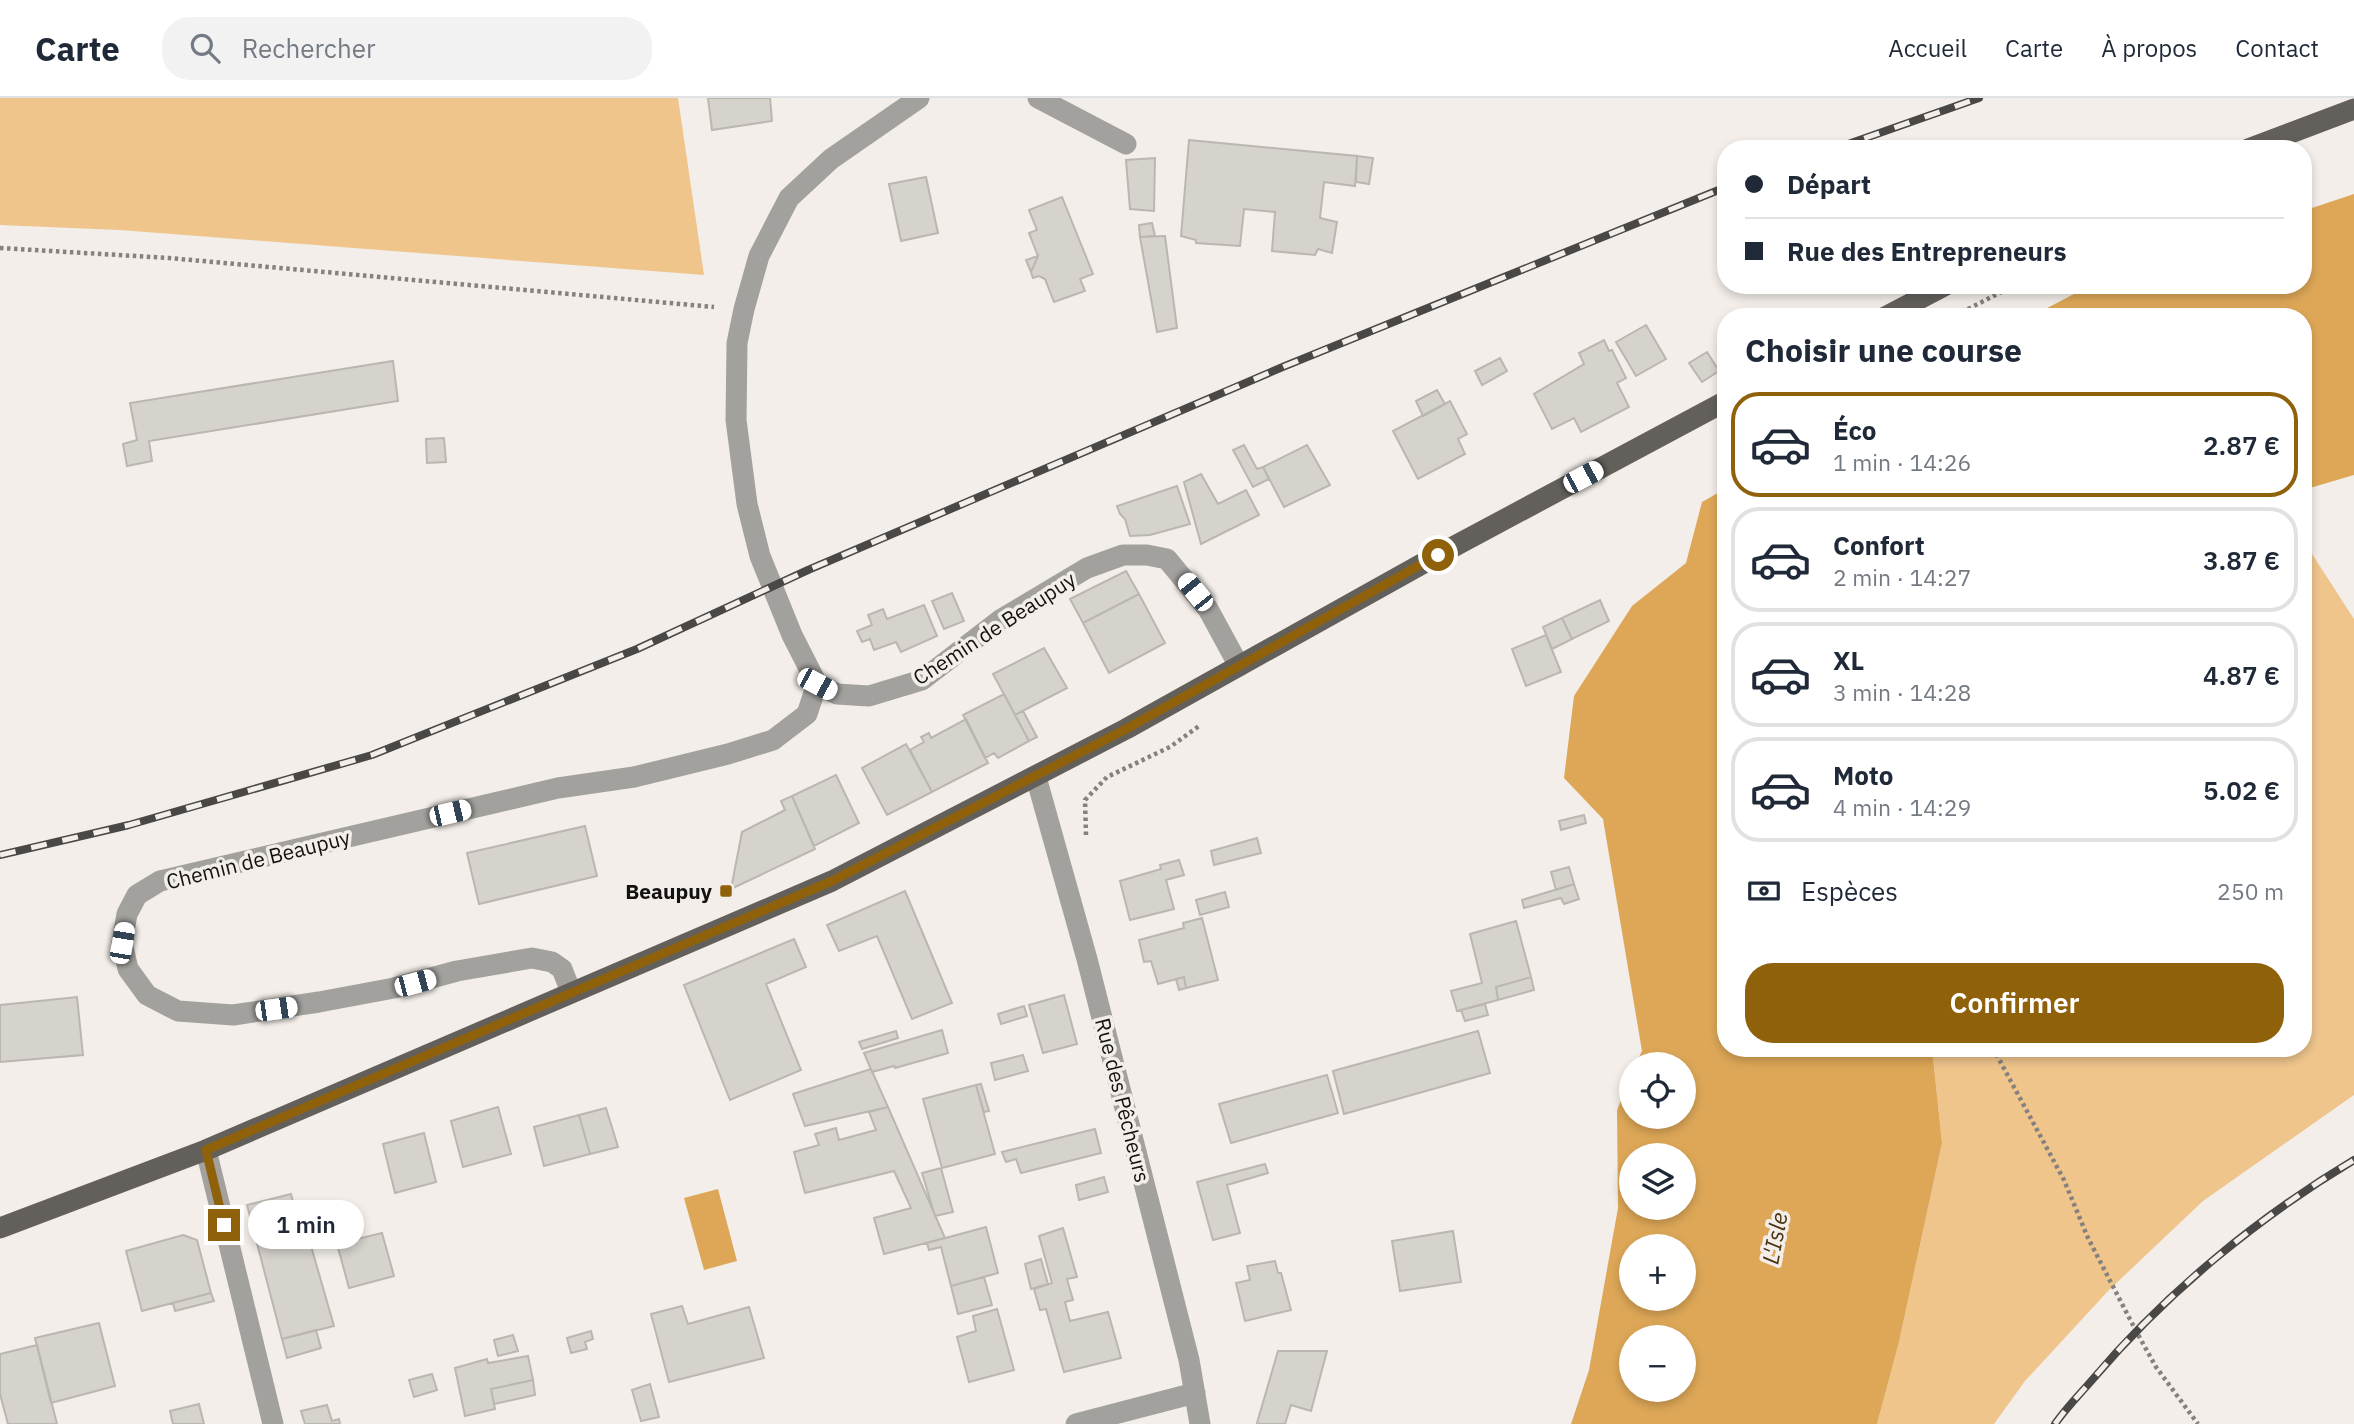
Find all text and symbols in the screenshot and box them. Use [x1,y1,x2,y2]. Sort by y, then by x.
search box [162,17,652,80]
text: Carte [35,27,120,70]
icon: search [186,29,224,67]
text: Rechercher [242,31,376,65]
text: Accueil [1888,32,1967,64]
text: Carte [2005,32,2063,64]
text: À propos [2101,32,2197,64]
text: Contact [2235,32,2319,64]
text: Départ [1787,167,1871,201]
text: Rue des Entrepreneurs [1787,234,2067,268]
text: Choisir une course [1745,329,2022,371]
icon: car [1749,413,1812,476]
text: Éco [1833,413,1877,447]
text: 2.87 € [2203,428,2280,462]
text: 1 min · 14:26 [1833,447,1971,477]
car [1560,458,1607,496]
icon: car [1749,528,1812,591]
text: Confort [1833,528,1925,562]
route start [1422,539,1454,571]
text: 3.87 € [2203,543,2280,577]
text: 2 min · 14:27 [1833,562,1971,592]
street label: Chemin de Beaupuy [907,565,1081,691]
car [1174,569,1217,615]
icon: car [1749,643,1812,706]
text: XL [1833,643,1864,677]
text: 4.87 € [2203,658,2280,692]
car [794,665,841,703]
text: 3 min · 14:28 [1833,677,1971,707]
icon: car [1749,758,1812,821]
text: Moto [1833,758,1893,792]
text: 5.02 € [2203,773,2280,807]
text: 4 min · 14:29 [1833,792,1971,822]
car [428,798,473,828]
street label: Chemin de Beaupuy [163,822,353,895]
icon: cash [1745,872,1783,910]
text: Espèces [1801,874,1898,908]
text: 250 m [2217,876,2284,906]
place label: Beaupuy [625,877,713,905]
marker: Beaupuy [718,883,734,899]
car [109,920,136,966]
button: Confirmer [1745,963,2284,1043]
car [392,967,439,999]
car [254,996,299,1022]
street label: Rue des Pêcheurs [1089,1015,1157,1185]
map controls [1619,1052,1696,1402]
button: locate [1619,1052,1696,1129]
button: layers [1619,1143,1696,1220]
callout: 1 min [248,1200,364,1250]
route end [208,1209,240,1241]
text: 1 min [276,1209,336,1239]
water label: L'Isle [1754,1209,1794,1266]
button: + [1619,1234,1696,1311]
button: − [1619,1325,1696,1402]

